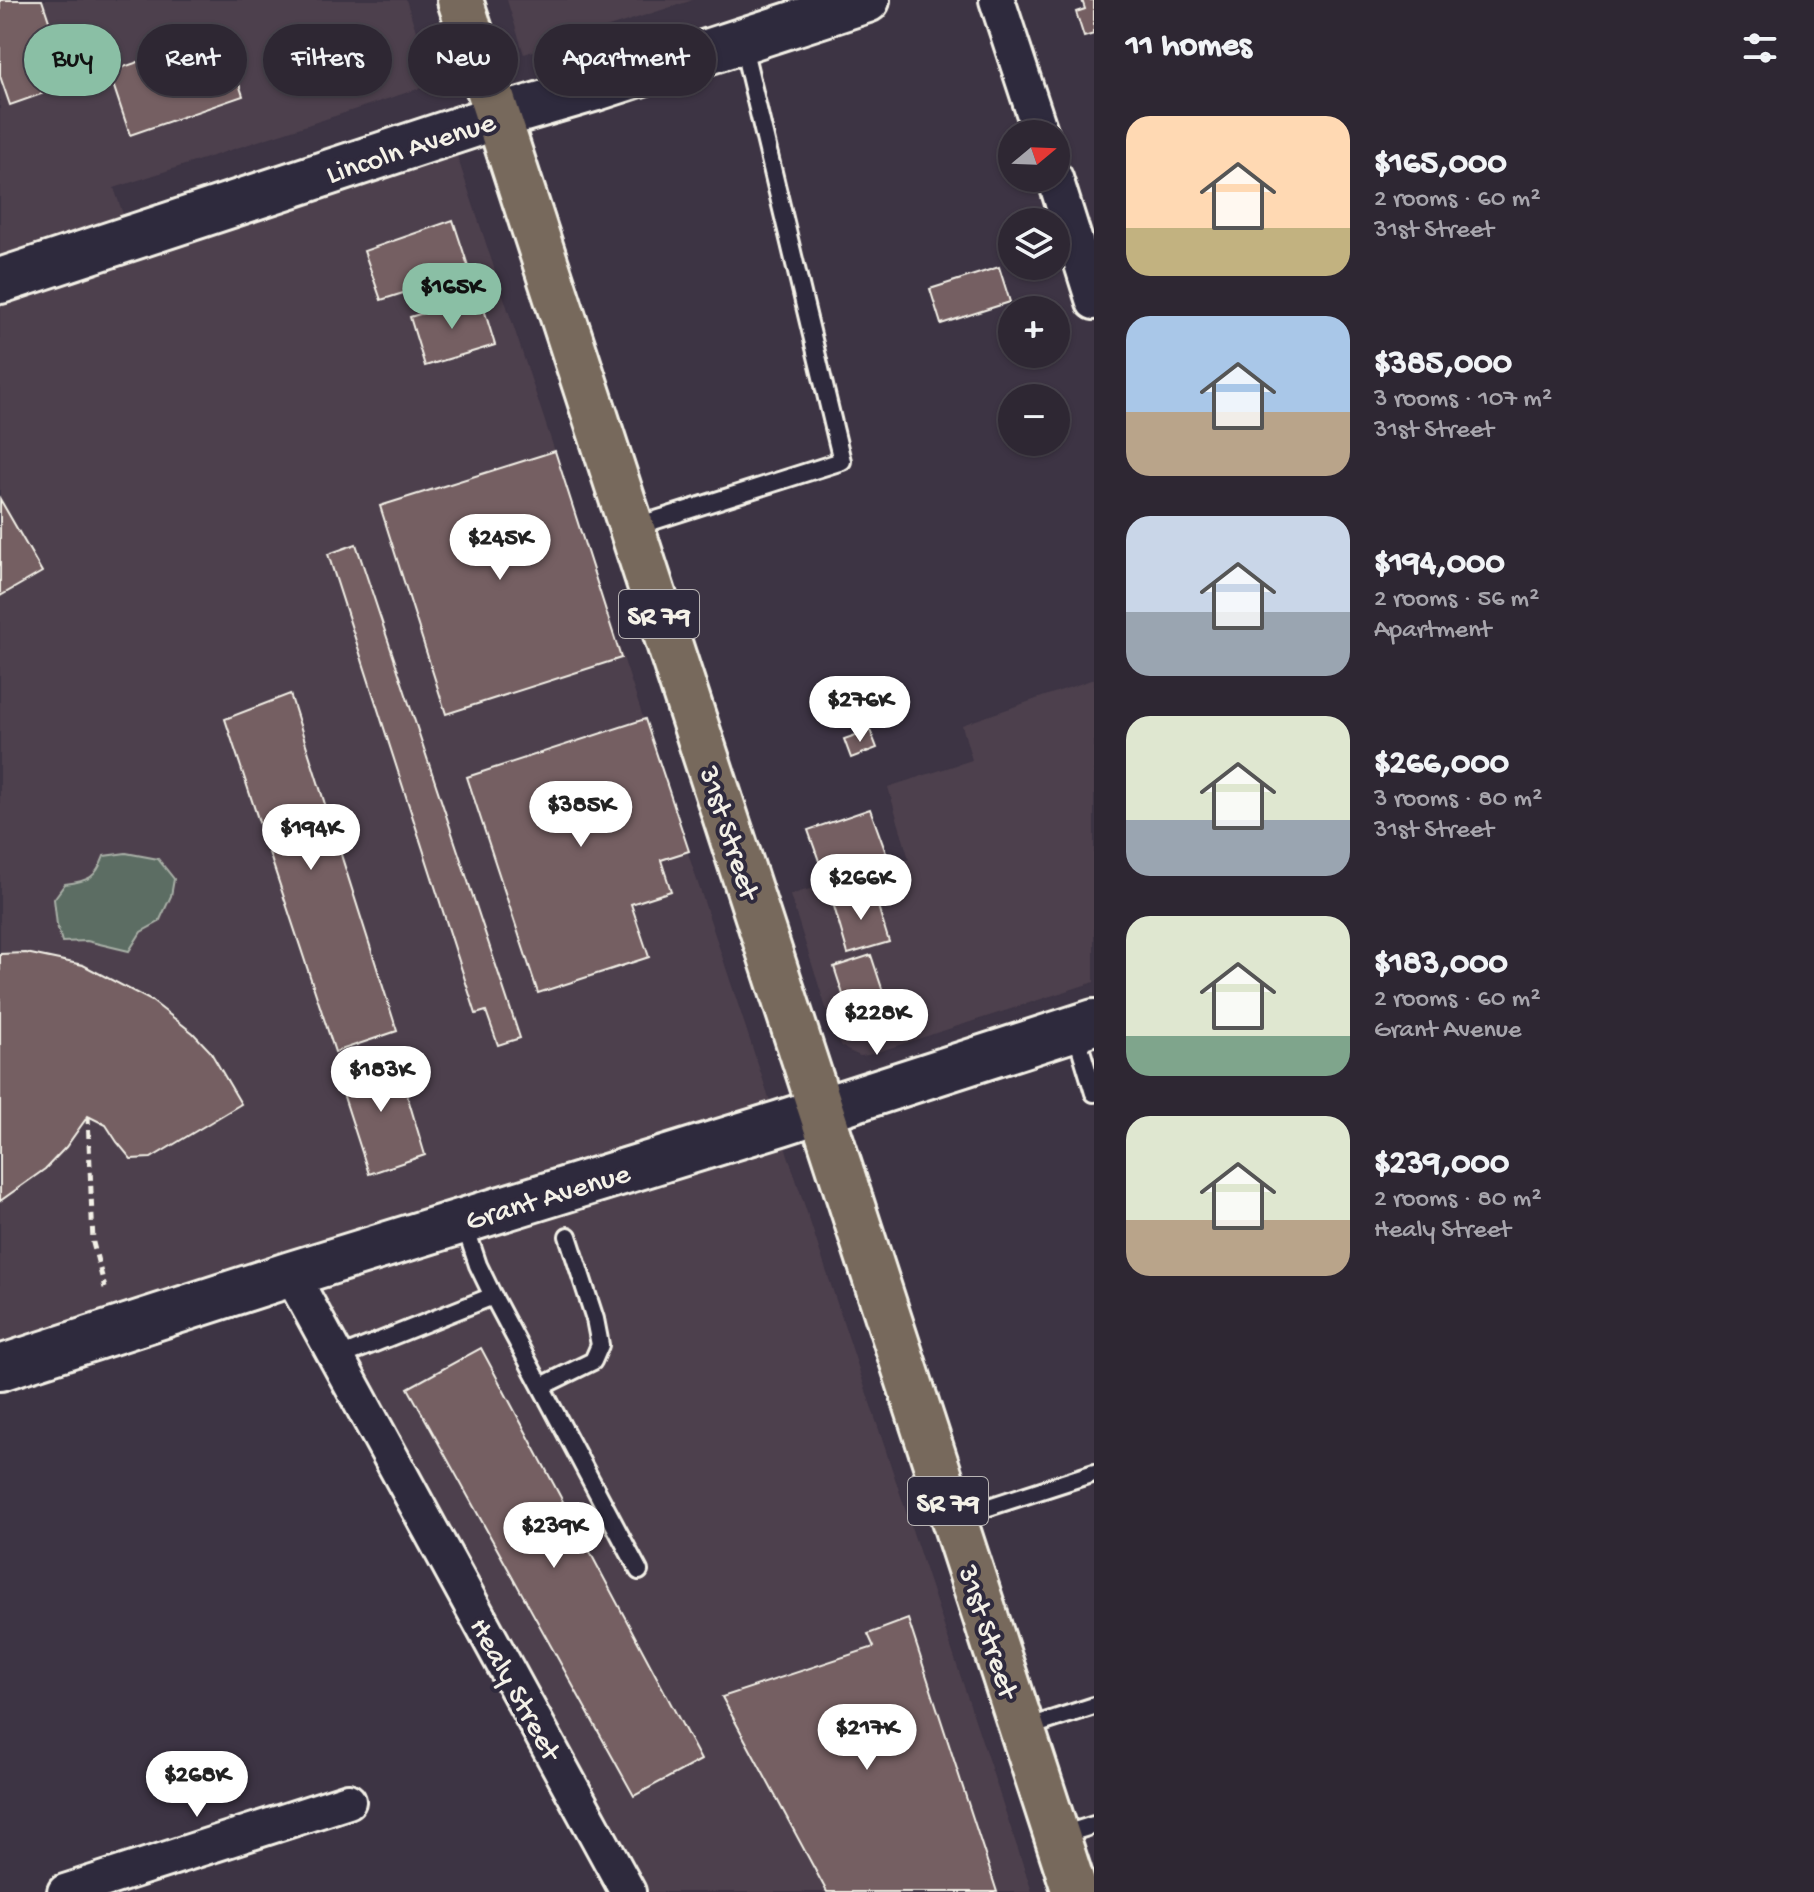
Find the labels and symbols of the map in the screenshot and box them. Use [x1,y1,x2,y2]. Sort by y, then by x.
street label: Lincoln Avenue [322,106,501,194]
north arrow [998,120,1070,192]
pin: $165K [396,263,508,331]
pin: $245K [444,514,556,582]
road number: SR 79 [619,590,699,638]
pin: $276K [804,676,916,744]
street label: 31st Street [688,761,766,907]
pin: $385K [525,781,637,849]
pin: $194K [255,804,367,872]
pin: $266K [805,854,917,922]
pin: $228K [821,989,933,1057]
pin: $183K [325,1046,437,1114]
street label: Grant Avenue [462,1158,635,1241]
road number: SR 79 [908,1477,988,1525]
pin: $239K [498,1502,610,1570]
street label: 31st Street [947,1560,1025,1706]
street label: Healy Street [460,1613,568,1770]
pin: $217K [811,1704,923,1772]
pin: $268K [141,1751,253,1819]

